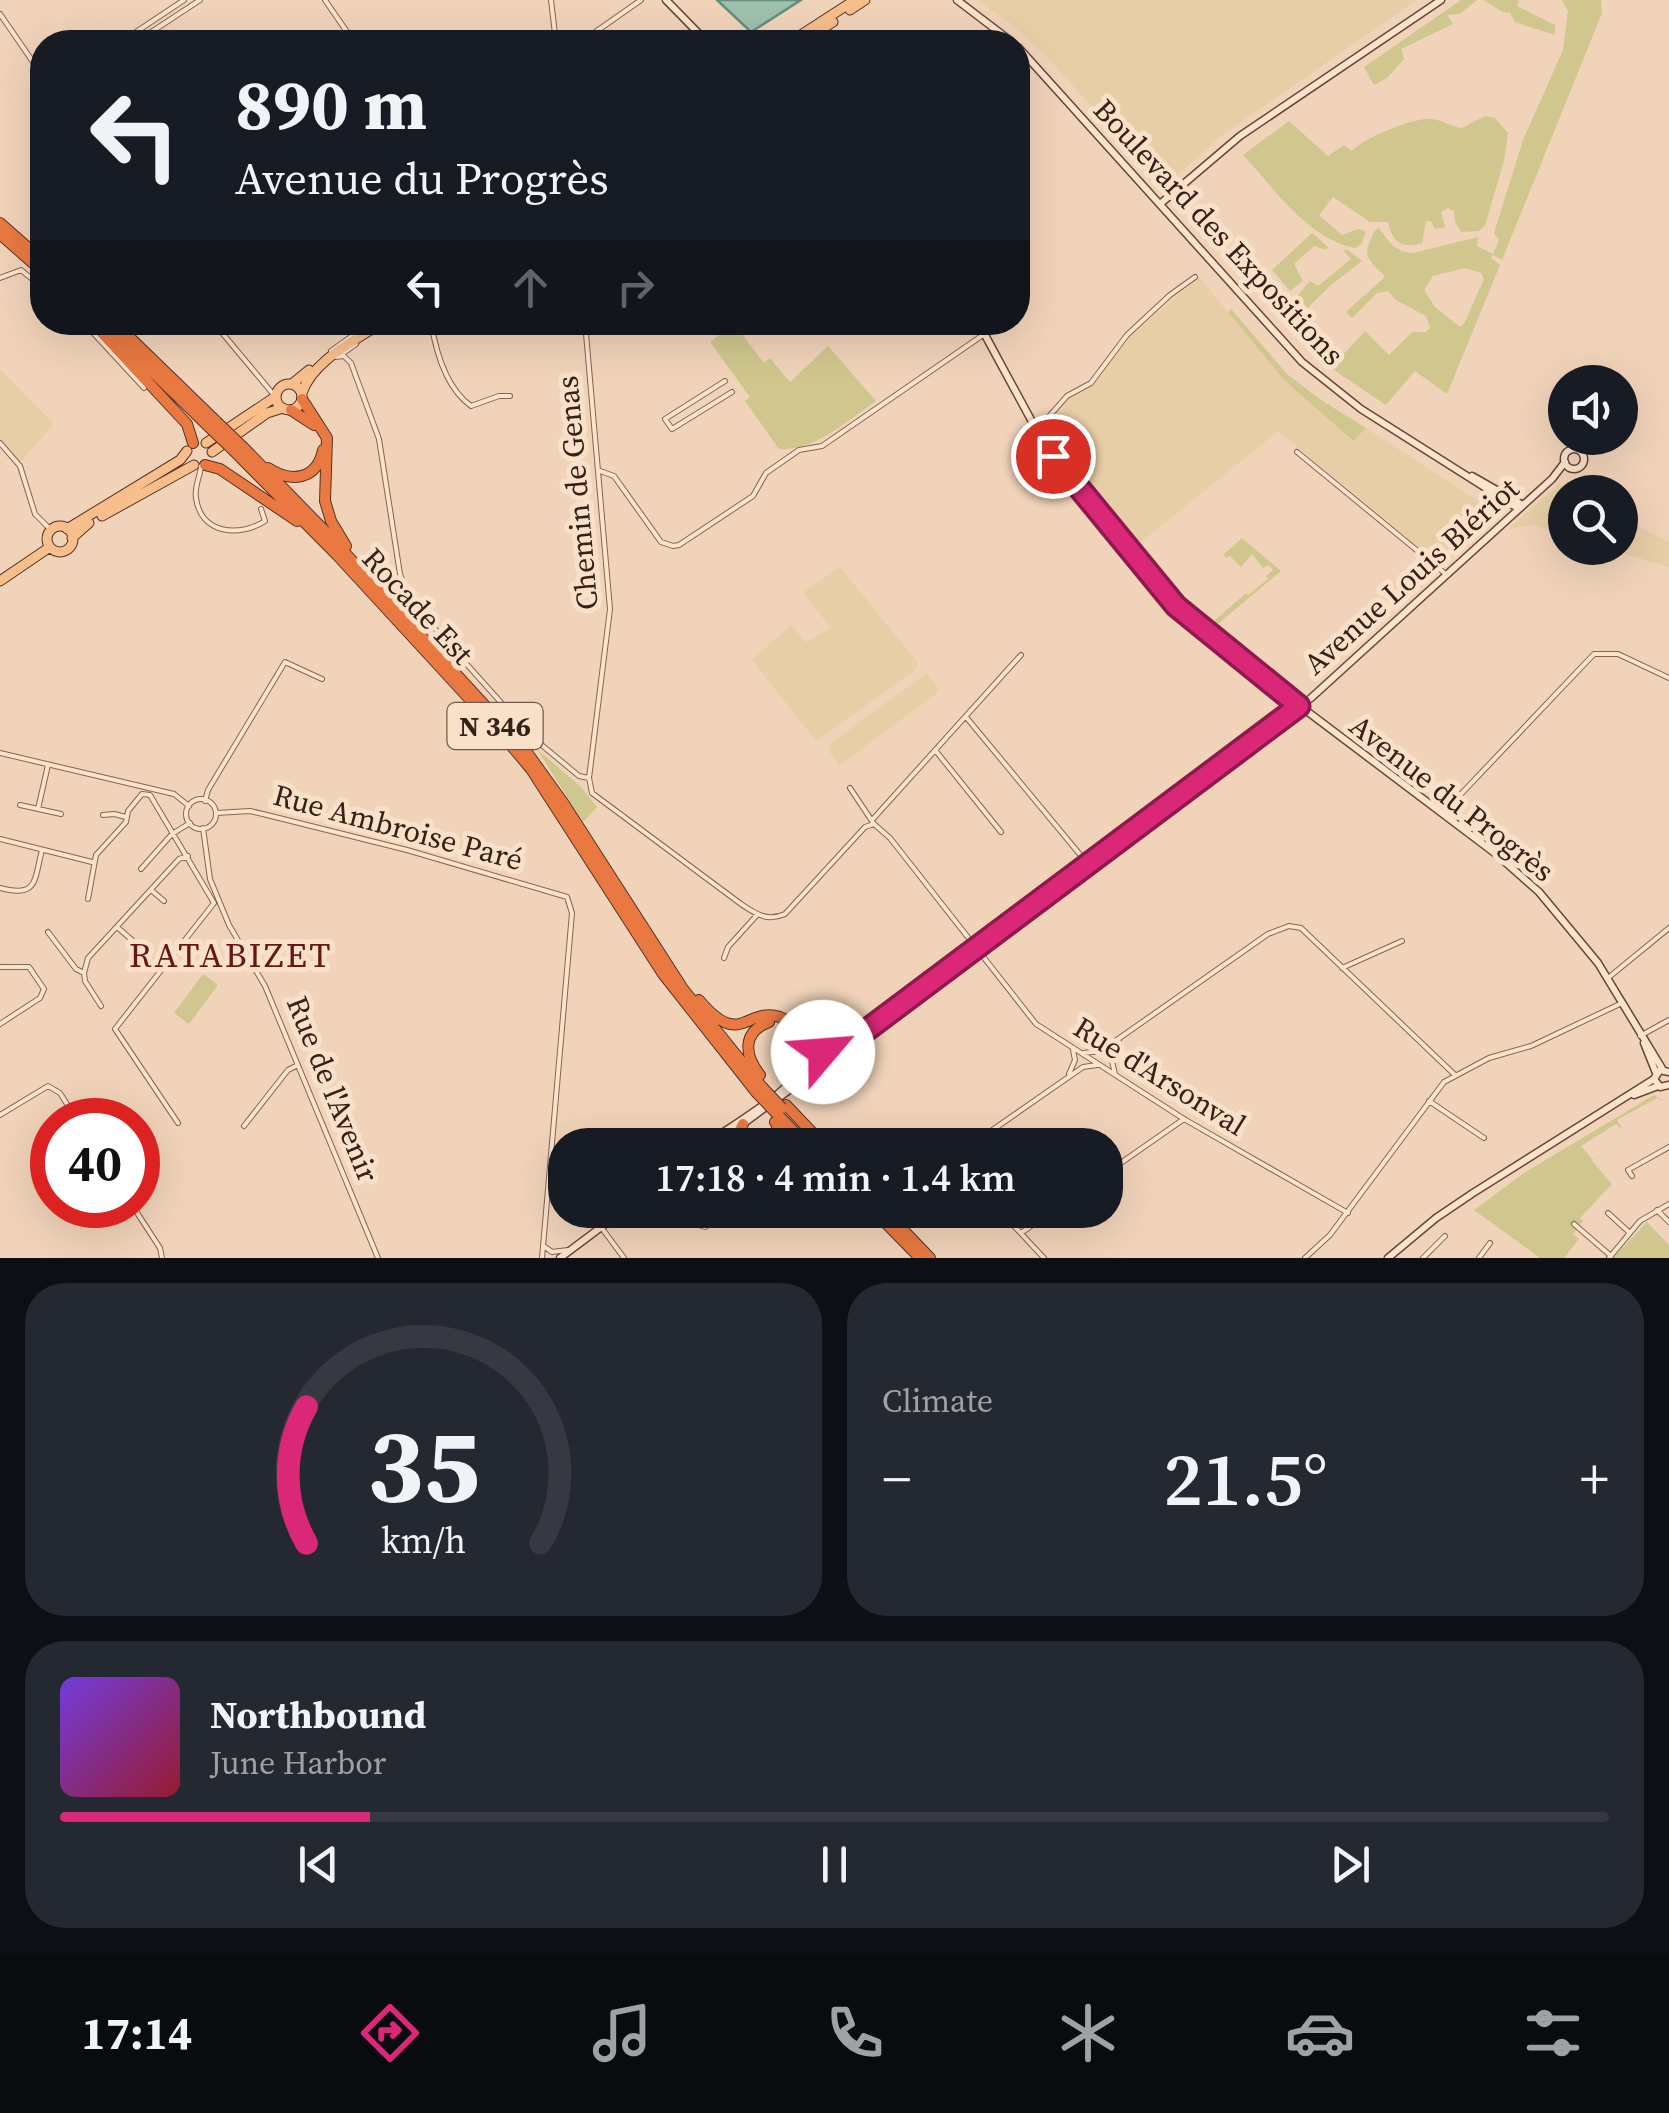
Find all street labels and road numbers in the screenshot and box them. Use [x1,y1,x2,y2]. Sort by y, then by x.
street label: Boulevard des Expositions [1084,90,1354,374]
street label: Chemin de Genas [546,374,608,612]
street label: Avenue Louis Blériot [1295,468,1528,684]
street label: Rocade Est [353,539,483,673]
road number: N 346 [448,703,542,749]
street label: Avenue du Progrès [1341,705,1563,891]
street label: Rue Ambroise Paré [269,774,527,880]
street label: Rue de l'Avenir [277,990,389,1188]
street label: Rue d'Arsonval [1066,1007,1254,1145]

